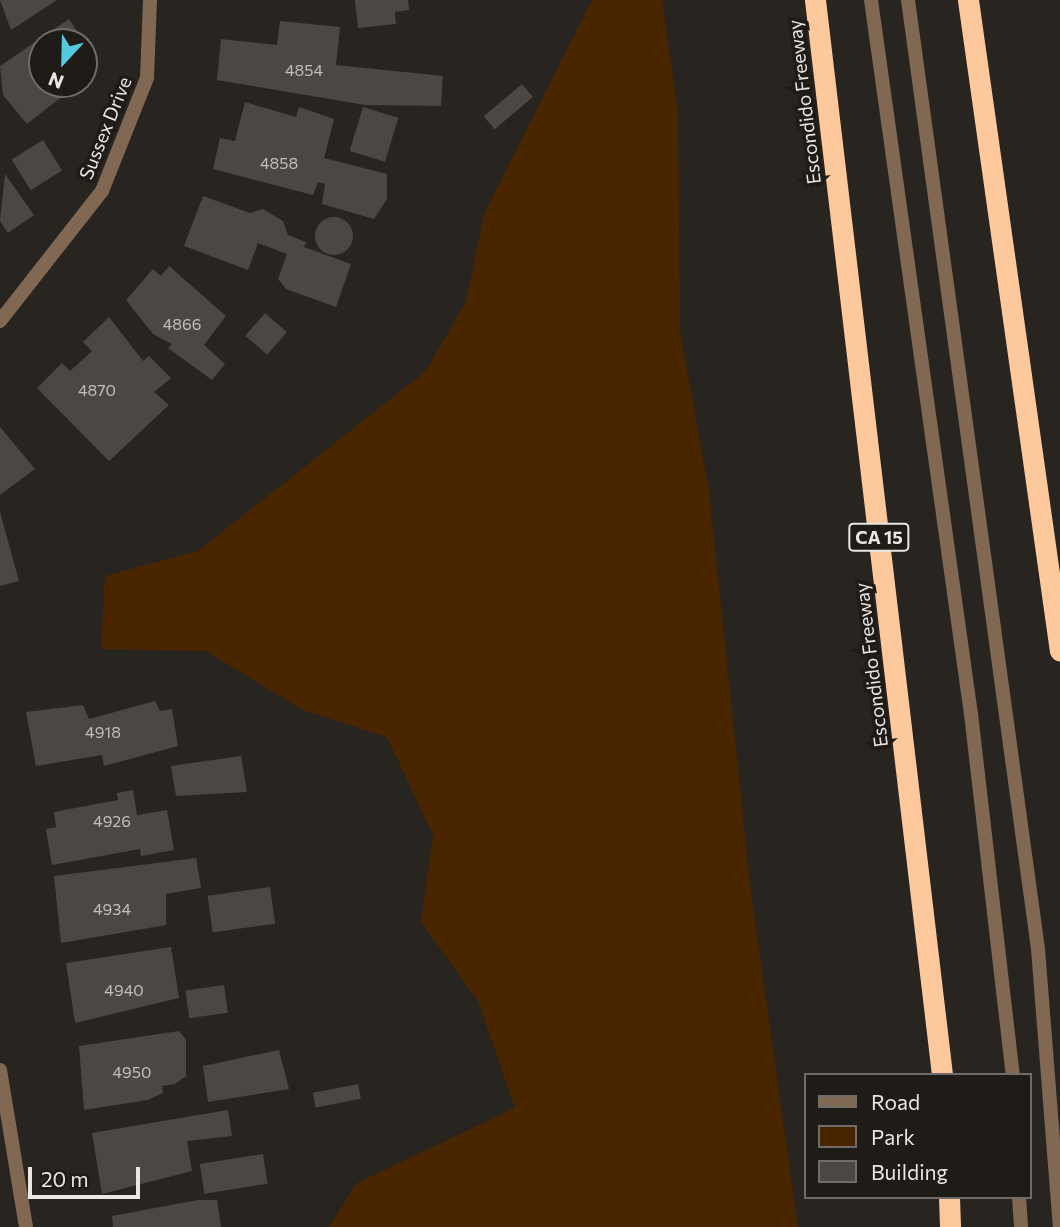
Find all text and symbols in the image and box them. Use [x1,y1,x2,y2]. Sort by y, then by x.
street label: Escondido Freeway [783,18,825,186]
north arrow [28,28,98,98]
house number: 4854 [285,60,323,80]
text: N [45,68,67,94]
street label: Sussex Drive [74,73,136,183]
house number: 4858 [260,153,298,173]
house number: 4866 [163,314,201,334]
house number: 4870 [78,380,116,400]
road number: CA 15 [848,522,910,552]
street label: Escondido Freeway [850,581,892,749]
house number: 4918 [85,722,121,742]
house number: 4926 [93,811,131,831]
house number: 4934 [93,899,131,919]
house number: 4940 [104,980,144,1000]
house number: 4950 [113,1062,151,1082]
legend [804,1073,1032,1199]
text: Road [871,1089,920,1114]
text: Park [871,1124,915,1149]
scale bar [32,1154,144,1198]
text: Building [871,1159,948,1184]
text: 20 m [41,1166,89,1191]

